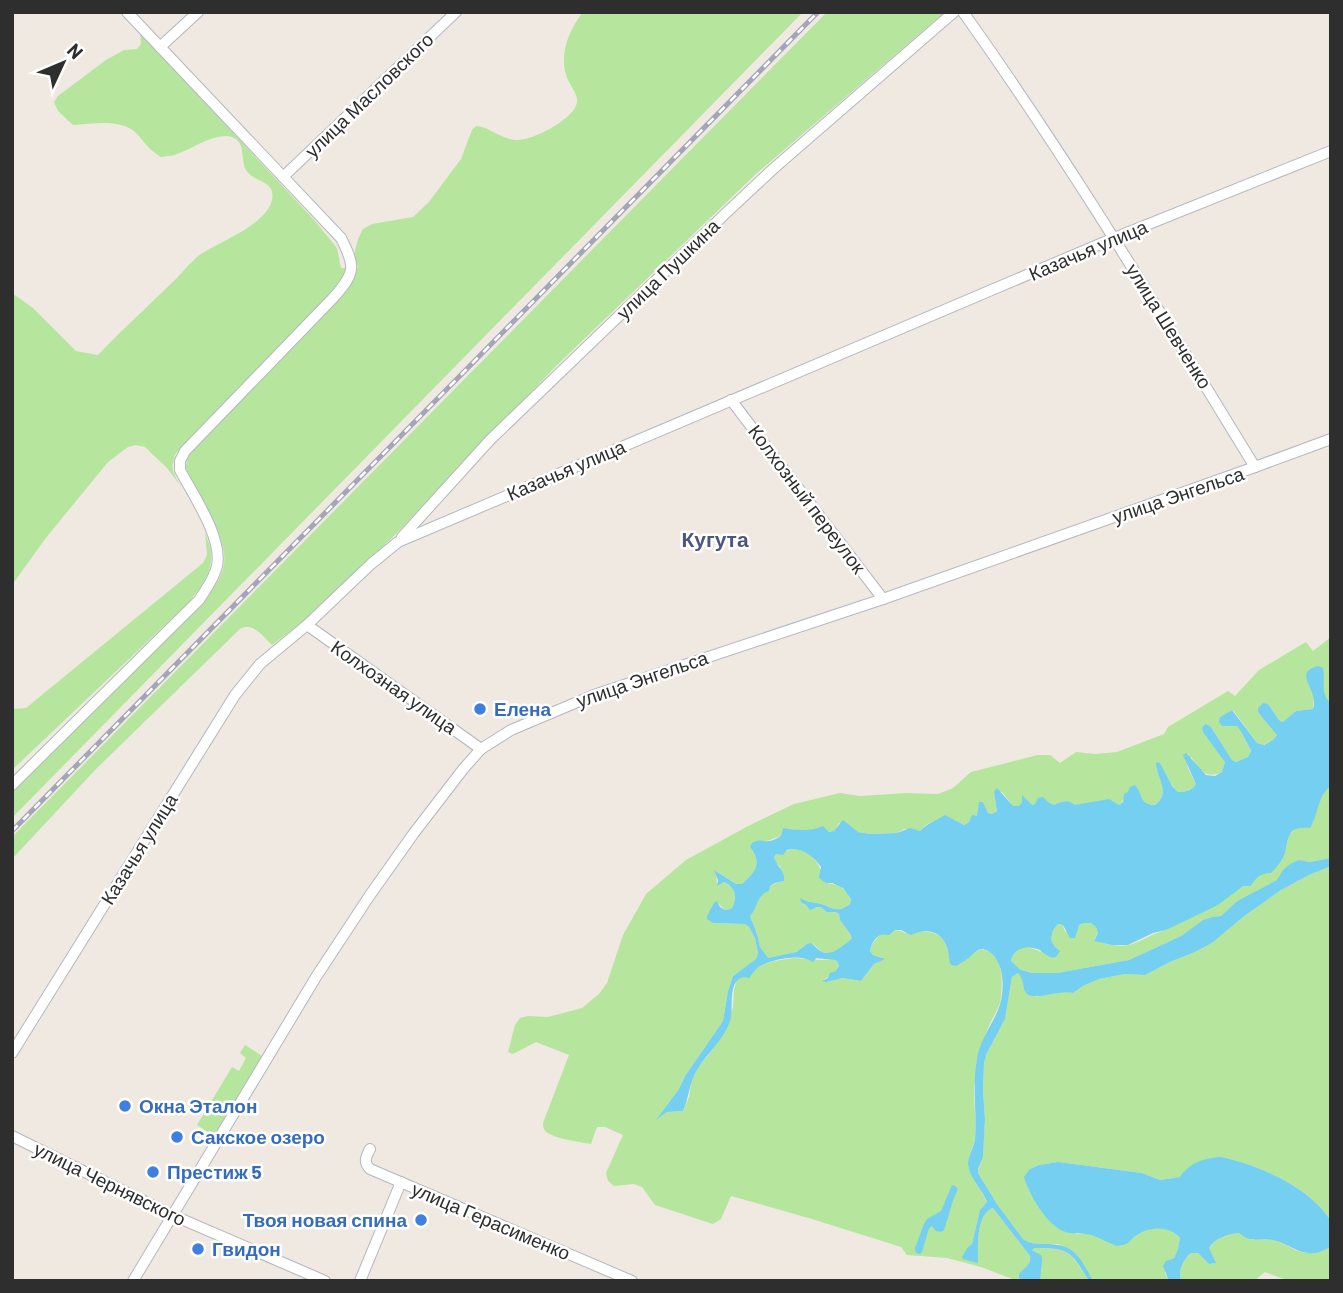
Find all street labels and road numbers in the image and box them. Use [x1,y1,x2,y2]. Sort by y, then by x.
street label: улица Масловского [300,27,438,162]
street label: улица Пушкина [611,213,724,324]
street label: Казачья улица [1025,214,1151,285]
street label: улица Шевченко [1122,259,1217,393]
street label: Колхозный переулок [744,420,871,578]
street label: Казачья улица [503,434,629,505]
street label: улица Энгельса [1109,461,1247,528]
street label: Колхозная улица [327,635,462,739]
street label: улица Энгельса [573,645,711,712]
street label: Казачья улица [95,789,182,908]
street label: улица Чернявского [31,1137,190,1230]
street label: улица Герасименко [408,1177,574,1264]

